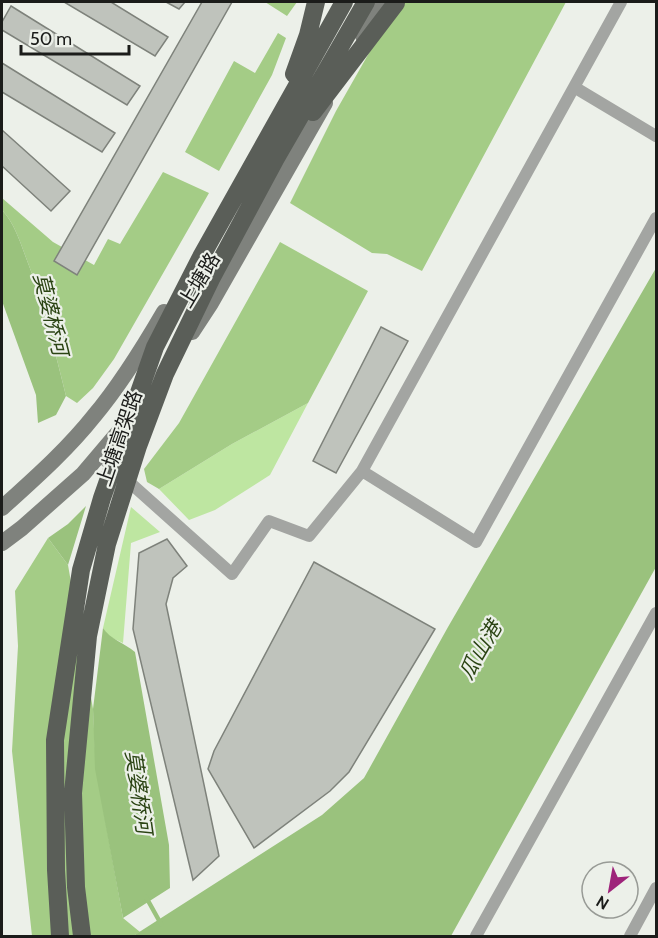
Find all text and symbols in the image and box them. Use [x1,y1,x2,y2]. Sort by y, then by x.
scale bar [21,18,129,56]
text: 50 m [30,28,72,50]
street label: 上塘路 [173,248,225,312]
water label: 莫婆桥河 [29,270,74,362]
street label: 上塘高架路 [91,387,147,489]
water label: 瓜山港 [453,614,508,684]
water label: 莫婆桥河 [121,749,158,839]
north arrow [580,860,640,920]
text: N [593,891,612,913]

